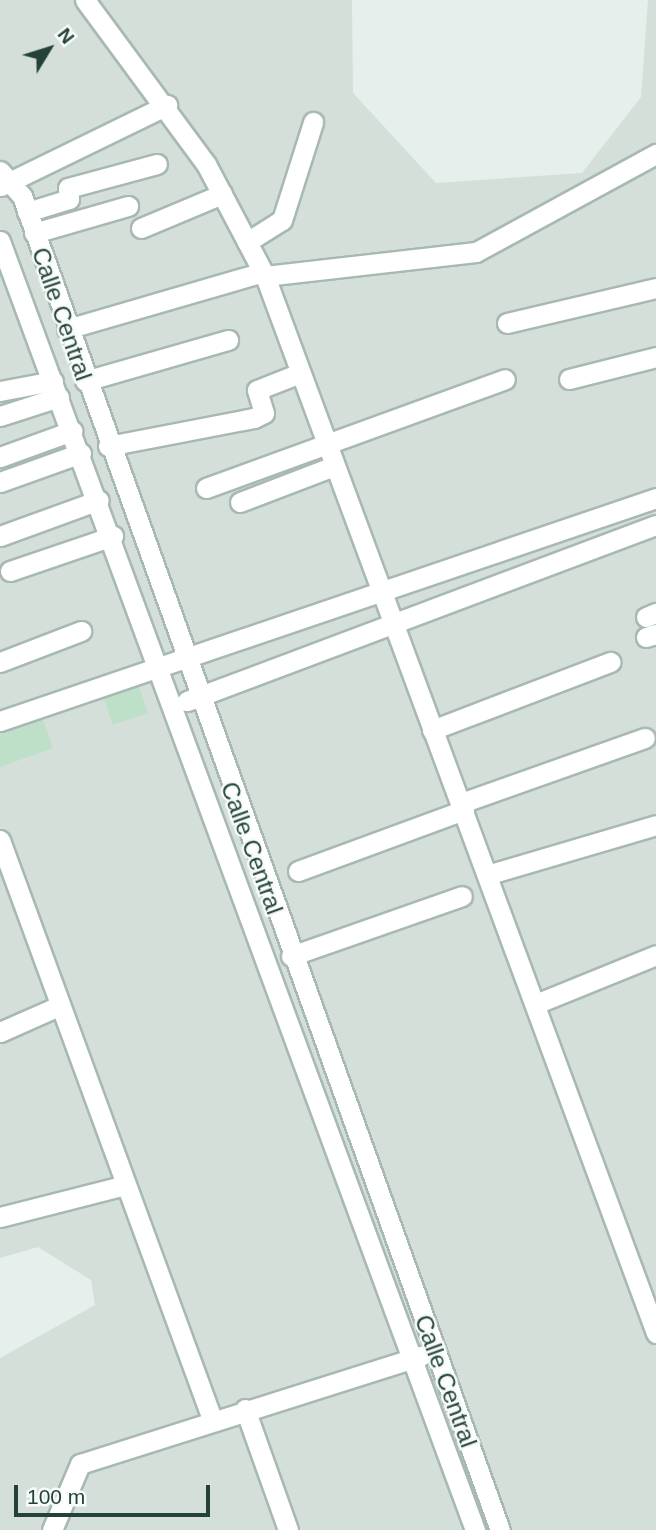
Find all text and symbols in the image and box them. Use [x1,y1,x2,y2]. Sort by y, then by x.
north arrow [14,14,84,84]
text: N [53,24,78,48]
street label: Calle Central [26,244,98,384]
street label: Calle Central [215,778,289,918]
street label: Calle Central [409,1311,483,1451]
scale bar [18,1470,214,1514]
text: 100 m [27,1485,85,1508]

